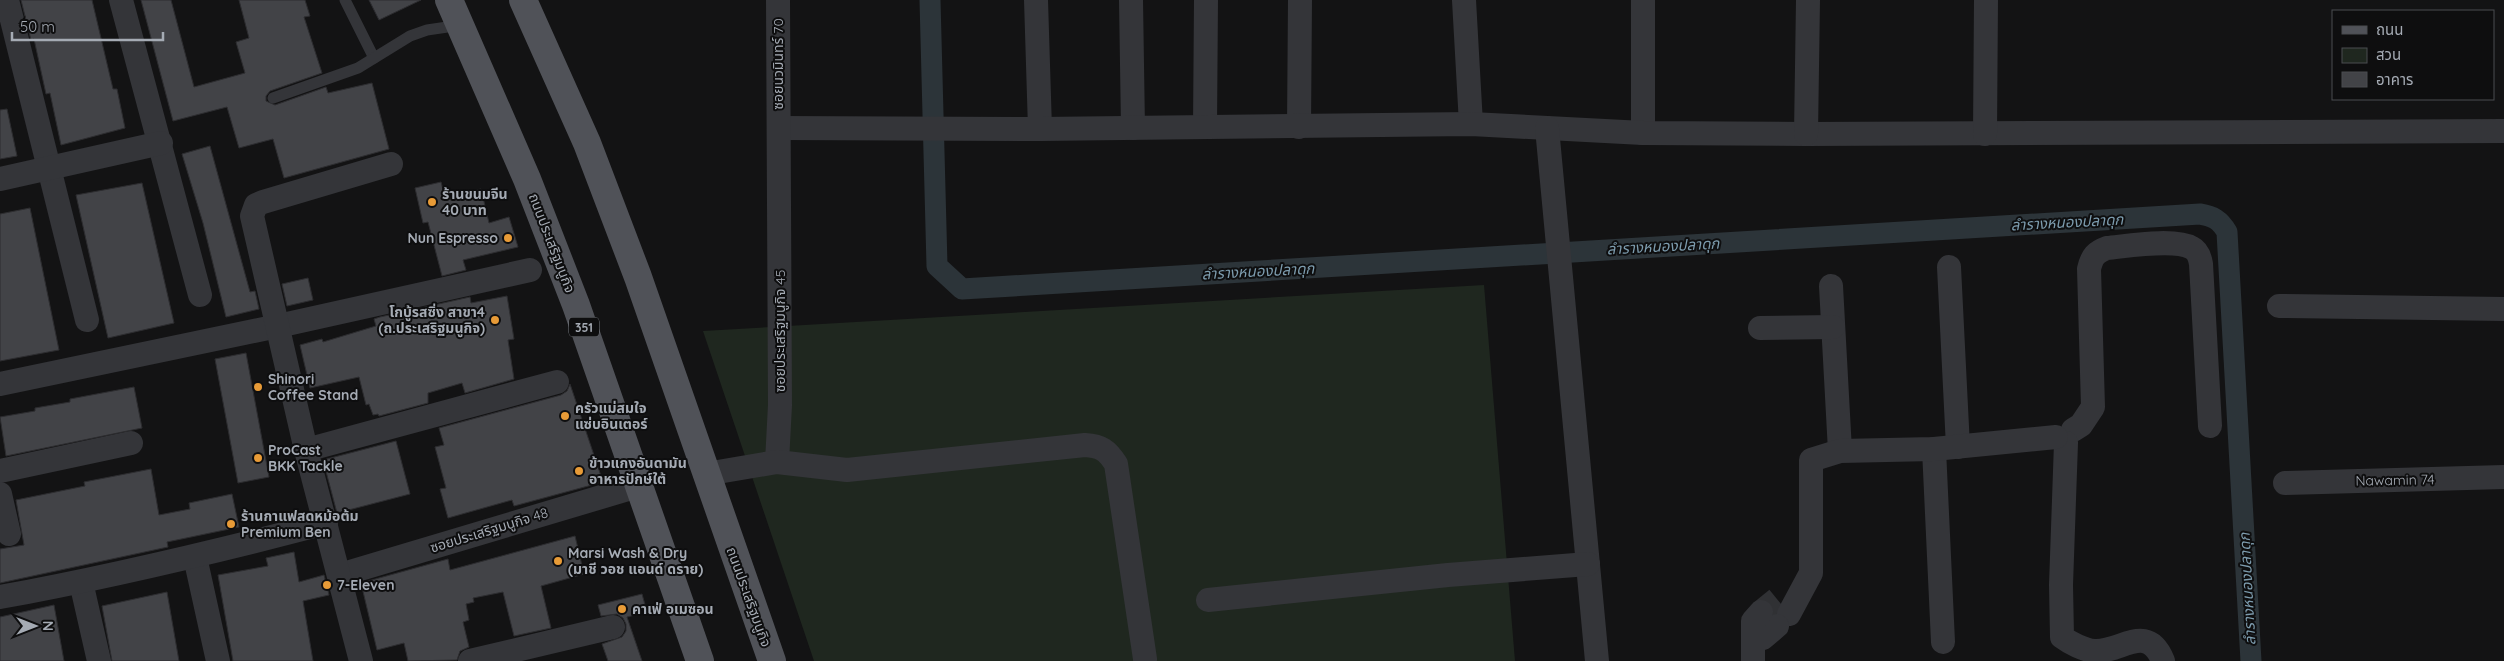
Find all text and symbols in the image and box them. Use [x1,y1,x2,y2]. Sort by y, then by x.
scale bar [12,10,164,42]
legend [2332,10,2494,100]
text: 50 m [20,17,55,36]
street label: ซอยนวมินทร์ 70 [769,18,787,110]
text: ถนน [2376,20,2403,39]
text: สวน [2376,45,2401,64]
text: อาคาร [2376,70,2413,89]
place label: ร้านขนมจีน 40 บาท [442,185,508,219]
street label: ถนนประเสริฐมนูกิจ [525,191,579,295]
marker: ร้านขนมจีน 40 บาท [426,196,438,208]
water label: ลำรางหนองปลาดุก [2010,210,2125,234]
place label: Nun Espresso [407,229,498,247]
marker: Nun Espresso [502,232,514,244]
water label: ลำรางหนองปลาดุก [1606,234,1721,258]
water label: ลำรางหนองปลาดุก [1201,259,1316,283]
street label: ซอยประเสริฐมนูกิจ 45 [771,270,789,392]
place label: โกบู้รสซิ่ง สาขา4 (ถ.ประเสริฐมนูกิจ) [379,303,485,338]
marker: โกบู้รสซิ่ง สาขา4 (ถ.ประเสริฐมนูกิจ) [489,314,501,326]
road number: 351 [569,318,599,337]
place label: Shinori Coffee Stand [268,370,358,404]
marker: Shinori Coffee Stand [252,381,264,393]
place label: ครัวแม่สมใจ แซ่บอินเตอร์ [575,399,648,433]
marker: ครัวแม่สมใจ แซ่บอินเตอร์ [559,410,571,422]
place label: ProCast BKK Tackle [268,441,343,475]
marker: ProCast BKK Tackle [252,452,264,464]
place label: ข้าวแกงอันดามัน อาหารปักษ์ใต้ [589,454,687,488]
marker: ข้าวแกงอันดามัน อาหารปักษ์ใต้ [573,465,585,477]
street label: Nawamin 74 [2355,470,2435,490]
street label: ซอยประเสริฐมนูกิจ 48 [428,503,550,557]
place label: ร้านกาแฟสดหม้อต้ม Premium Ben [241,507,359,541]
marker: ร้านกาแฟสดหม้อต้ม Premium Ben [225,518,237,530]
water label: ลำรางหนองปลาดุก [2235,531,2259,646]
place label: Marsi Wash & Dry (มาชี วอช แอนด์ ดราย) [568,544,703,578]
street label: ถนนประเสริฐมนูกิจ [723,545,775,649]
marker: Marsi Wash & Dry (มาชี วอช แอนด์ ดราย) [552,555,564,567]
place label: 7-Eleven [337,576,394,594]
marker: 7-Eleven [321,579,333,591]
place label: คาเฟ่ อเมซอน [632,600,714,618]
north arrow [10,601,60,651]
marker: คาเฟ่ อเมซอน [616,603,628,615]
text: N [39,621,57,631]

